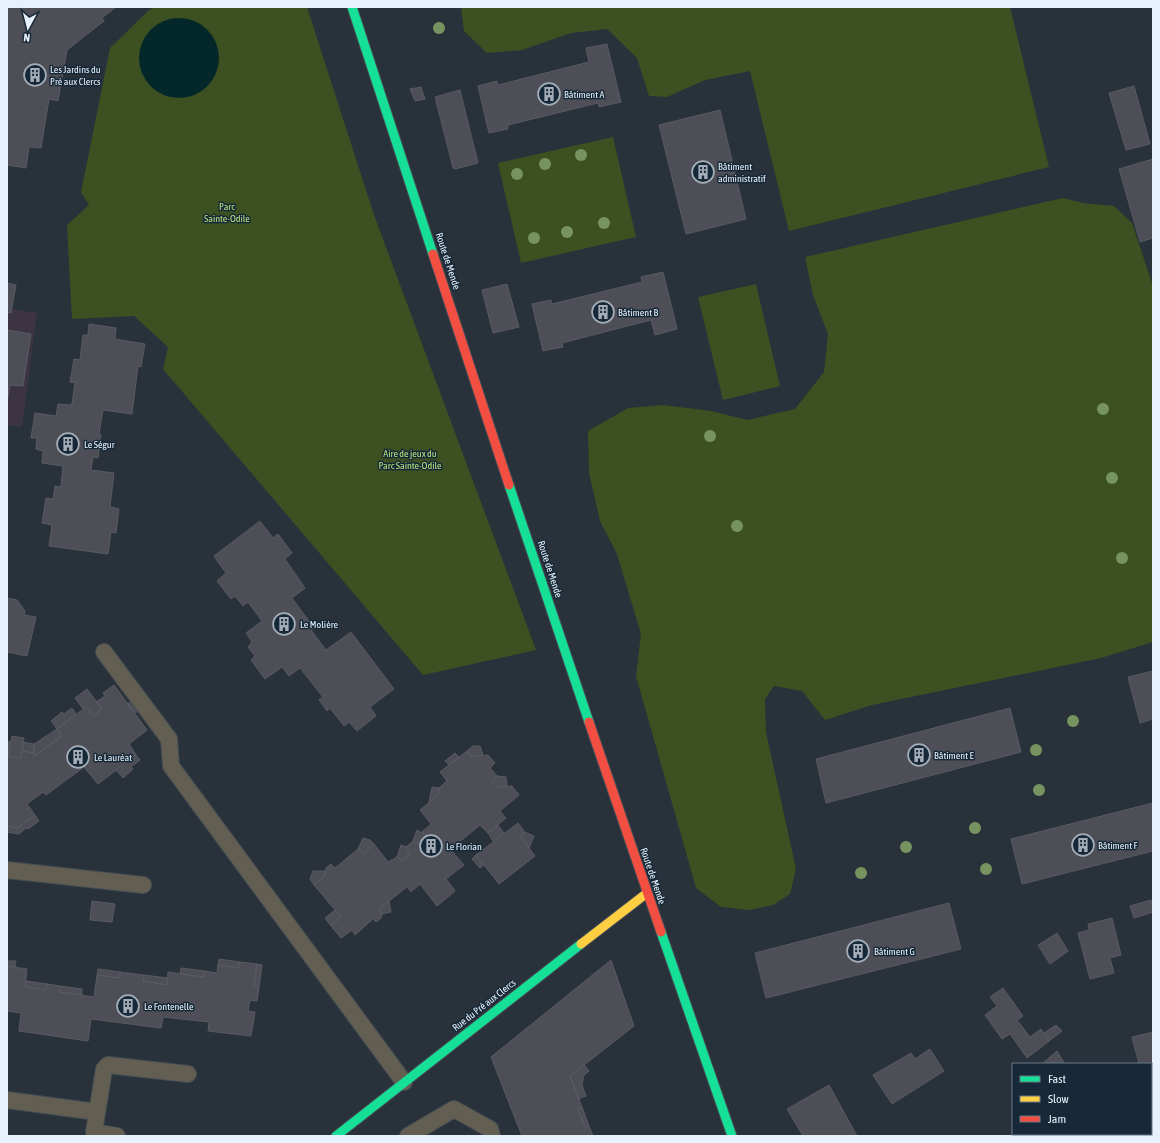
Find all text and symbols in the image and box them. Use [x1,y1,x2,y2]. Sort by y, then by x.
north arrow [8,8,48,48]
text: N [23,32,31,44]
building icon: Les Jardins du Pré aux Clercs [22,62,48,88]
place label: Les Jardins du Pré aux Clercs [50,64,101,87]
building icon: Bâtiment A [536,81,562,107]
place label: Bâtiment A [564,89,604,100]
building icon: Bâtiment administratif [690,159,716,185]
place label: Bâtiment administratif [718,161,766,184]
park label: Parc Sainte-Odile [204,201,250,224]
street label: Route de Mende [434,231,463,291]
building icon: Bâtiment B [590,299,616,325]
place label: Bâtiment B [618,307,658,318]
building icon: Le Ségur [55,431,81,457]
place label: Le Ségur [84,439,116,450]
park label: Aire de jeux du Parc Sainte-Odile [378,448,442,471]
street label: Route de Mende [536,539,565,599]
building icon: Le Molière [271,611,297,637]
place label: Le Molière [300,619,339,630]
building icon: Bâtiment E [906,742,932,768]
building icon: Le Lauréat [65,744,91,770]
place label: Bâtiment E [934,750,974,761]
place label: Le Lauréat [94,752,132,763]
building icon: Bâtiment F [1070,832,1096,858]
building icon: Le Florian [418,833,444,859]
place label: Bâtiment F [1098,840,1137,851]
place label: Le Florian [446,841,482,852]
street label: Route de Mende [638,846,668,906]
building icon: Bâtiment G [845,938,871,964]
place label: Bâtiment G [874,946,915,957]
street label: Rue du Pré aux Clercs [450,977,518,1033]
building icon: Le Fontenelle [115,993,141,1019]
place label: Le Fontenelle [144,1001,194,1012]
legend [1012,1063,1152,1135]
text: Fast [1048,1072,1066,1086]
text: Slow [1048,1092,1069,1106]
text: Jam [1048,1112,1066,1126]

